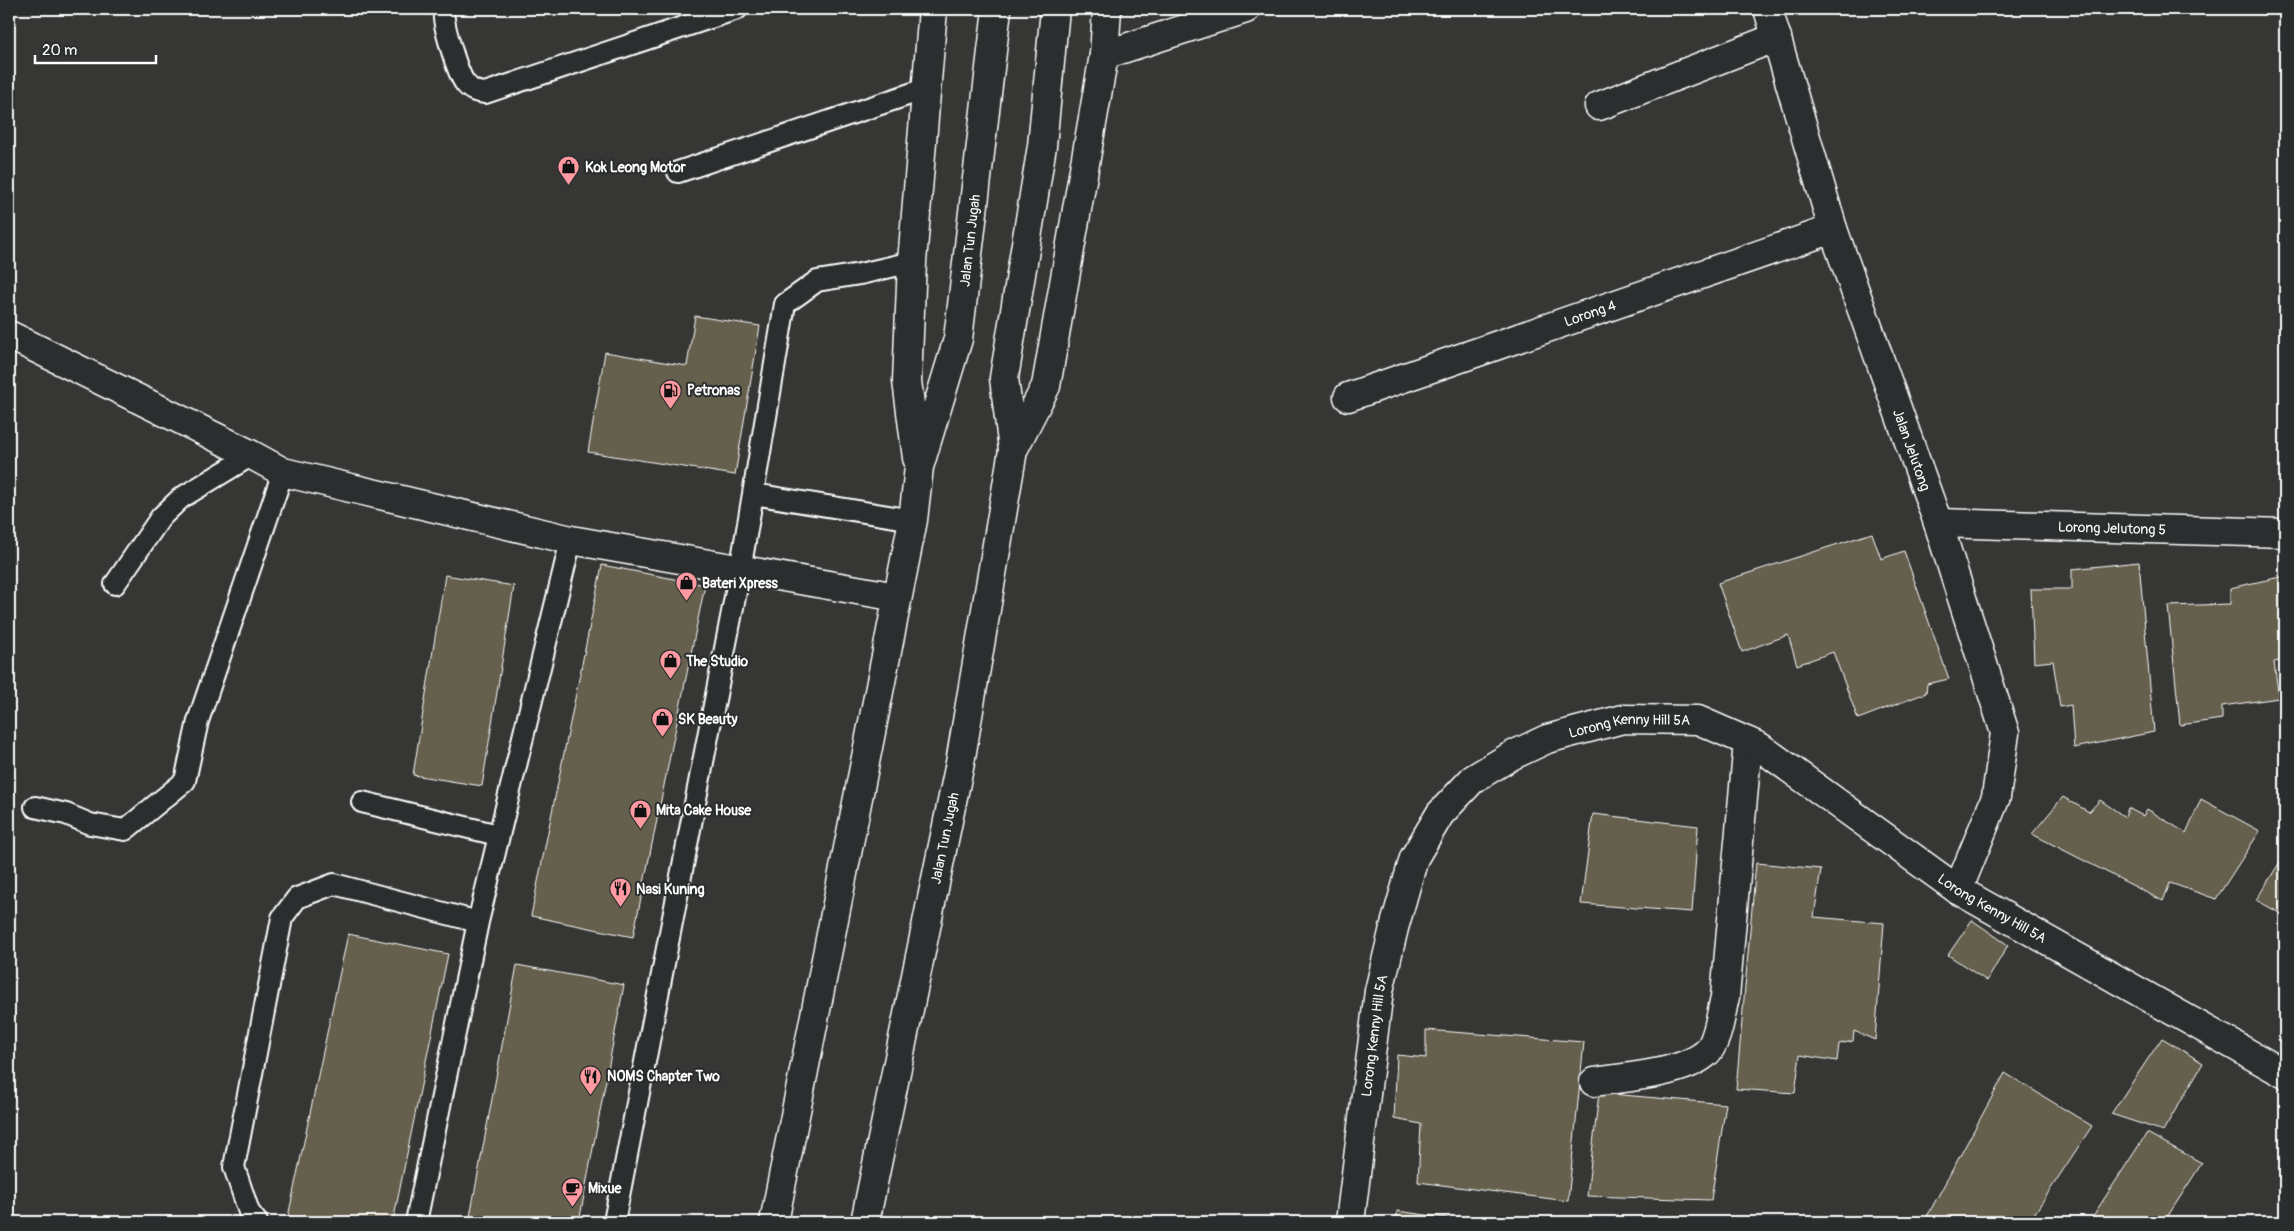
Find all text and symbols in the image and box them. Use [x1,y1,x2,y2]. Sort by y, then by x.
scale bar [35,32,156,64]
text: 20 m [42,41,77,60]
shop icon: Kok Leong Motor [557,155,581,186]
place label: Kok Leong Motor [585,159,687,176]
street label: Jalan Tun Jugah [956,193,984,288]
street label: Lorong 4 [1562,297,1618,331]
fuel station icon: Petronas [659,378,683,409]
place label: Petronas [687,382,741,399]
street label: Jalan Jelutong [1889,407,1934,493]
street label: Lorong Jelutong 5 [2058,518,2166,539]
shop icon: Bateri Xpress [674,571,698,602]
place label: Bateri Xpress [702,575,779,592]
shop icon: The Studio [658,649,682,680]
place label: The Studio [685,653,748,670]
shop icon: SK Beauty [650,707,674,738]
place label: SK Beauty [678,711,737,728]
street label: Lorong Kenny Hill 5A [1567,711,1690,742]
street label: Jalan Tun Jugah [927,791,963,885]
shop icon: Mita Cake House [628,798,652,829]
place label: Mita Cake House [656,802,752,819]
street label: Lorong Kenny Hill 5A [1934,870,2049,947]
restaurant icon: Nasi Kuning [608,877,632,908]
place label: Nasi Kuning [636,881,705,898]
street label: Lorong Kenny Hill 5A [1358,973,1392,1098]
restaurant icon: NOMS Chapter Two [579,1064,603,1095]
place label: NOMS Chapter Two [607,1068,720,1085]
cafe icon: Mixue [560,1176,584,1207]
place label: Mixue [588,1180,623,1197]

